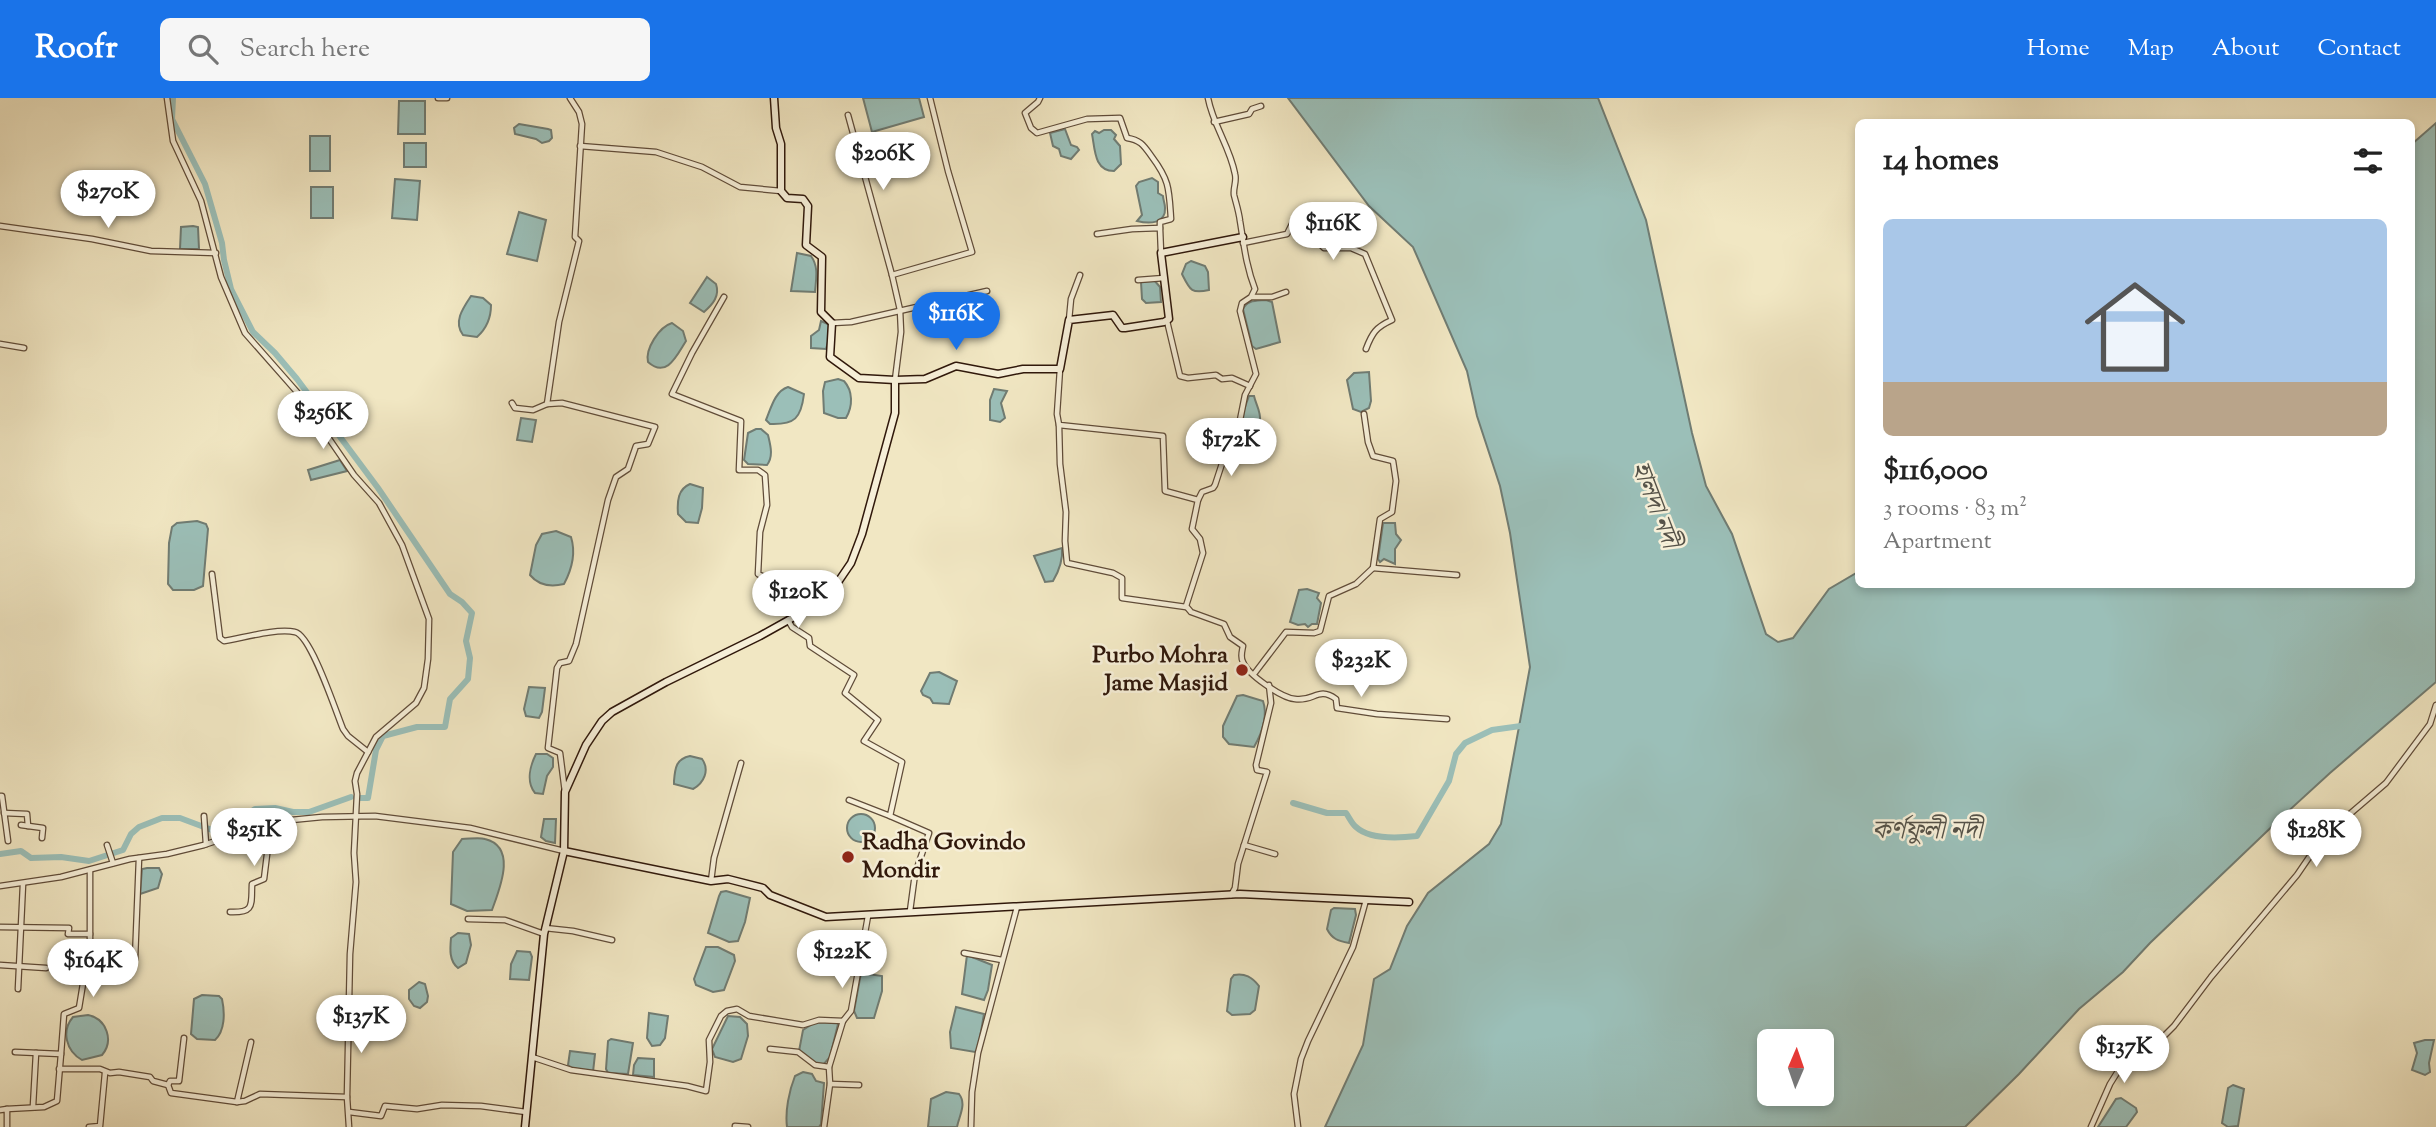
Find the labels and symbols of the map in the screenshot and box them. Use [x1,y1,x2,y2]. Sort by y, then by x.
pin: $206K [834,132,932,192]
pin: $270K [59,170,157,230]
pin: $116K [1284,202,1382,262]
pin: $116K [907,292,1005,352]
pin: $256K [274,392,372,451]
pin: $172K [1182,418,1280,478]
water label: হালদা নদী [1621,457,1688,556]
pin: $120K [749,570,847,630]
place label: Purbo Mohra Jame Masjid [1092,639,1229,701]
pin: $232K [1312,640,1410,699]
marker: Purbo Mohra Jame Masjid [1234,662,1250,678]
pin: $251K [205,808,303,868]
pin: $128K [2267,810,2365,869]
water label: কর্ণফুলী নদী [1872,813,1985,850]
place label: Radha Govindo Mondir [862,826,1026,888]
marker: Radha Govindo Mondir [840,849,856,865]
pin: $122K [793,930,891,990]
pin: $164K [44,940,142,999]
pin: $137K [312,996,410,1055]
pin: $137K [2075,1026,2173,1085]
north arrow [1757,1029,1834,1106]

